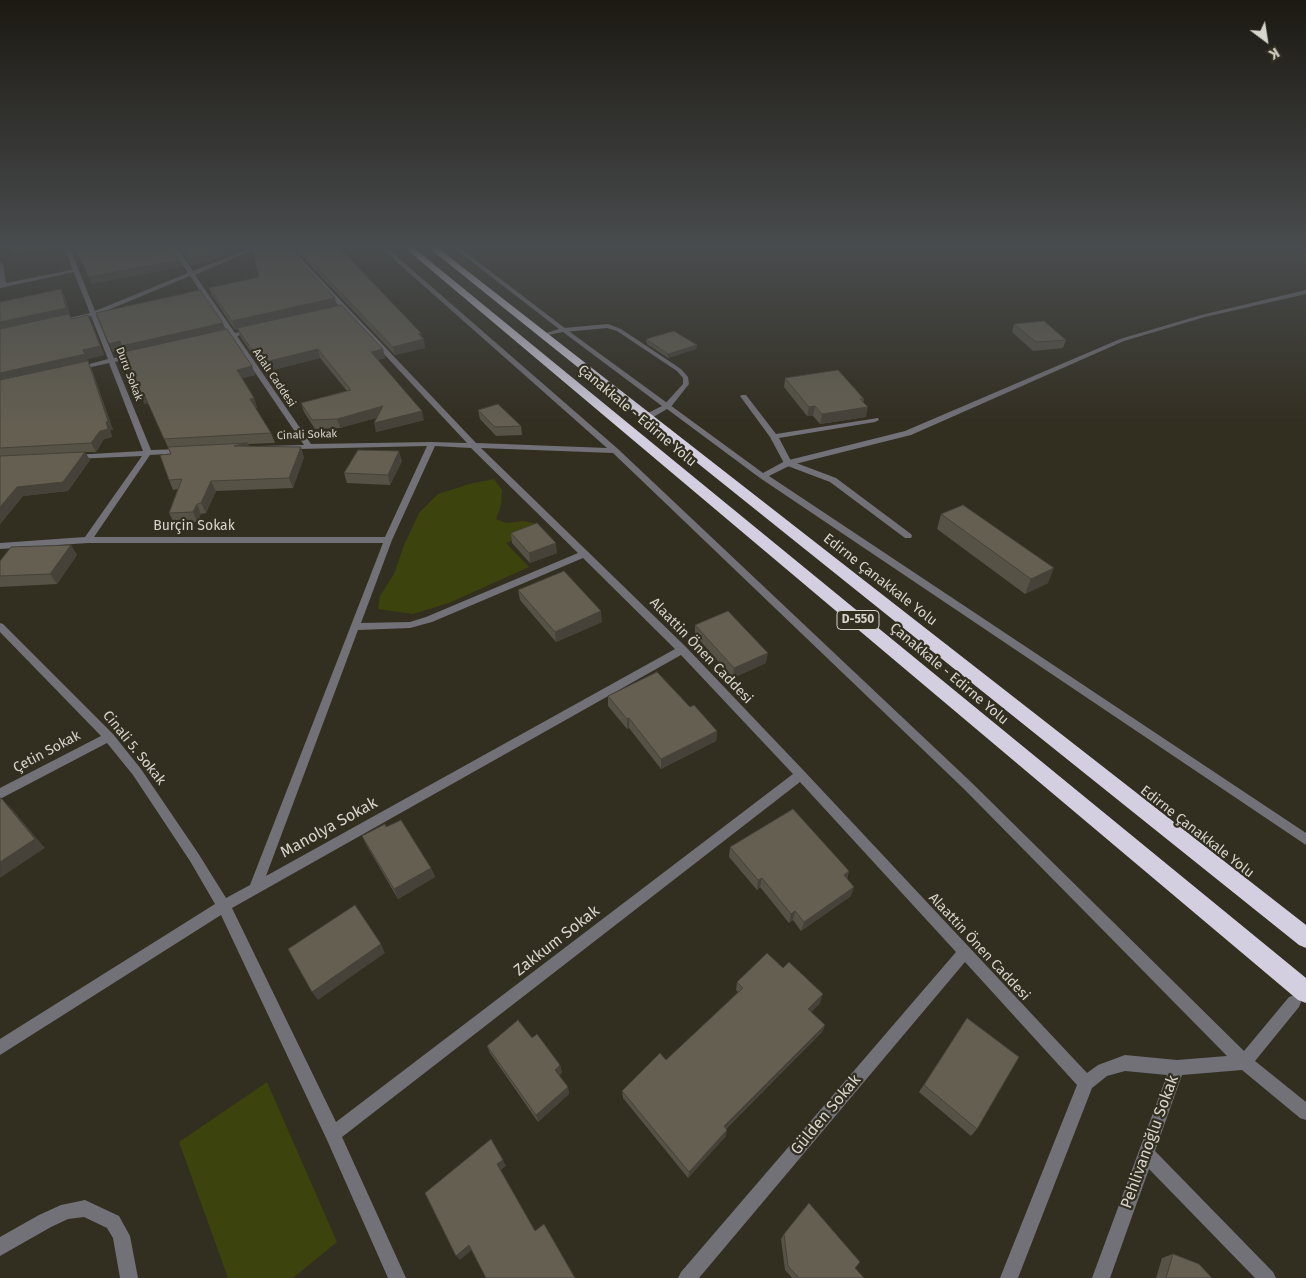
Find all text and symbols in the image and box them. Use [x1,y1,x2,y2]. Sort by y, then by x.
north arrow [1241,15,1291,65]
text: K [1266,44,1282,63]
street label: Duru Sokak [113,345,145,403]
street label: Adalı Caddesi [250,346,298,410]
street label: Çanakkale - Edirne Yolu [574,362,700,470]
street label: Cinali Sokak [277,427,337,443]
street label: Burçin Sokak [153,518,235,534]
street label: Edirne Çanakkale Yolu [820,530,940,630]
street label: Alaattin Önen Caddesi [646,595,756,707]
road number: D-550 [837,610,879,630]
street label: Çanakkale - Edirne Yolu [886,620,1012,728]
street label: Cinali 5. Sokak [99,707,169,789]
street label: Çetin Sokak [11,727,83,777]
street label: Edirne Çanakkale Yolu [1137,782,1257,882]
street label: Manolya Sokak [277,793,381,863]
street label: Alaattin Önen Caddesi [925,890,1033,1004]
street label: Zakkum Sokak [510,902,604,980]
street label: Gülden Sokak [787,1071,865,1159]
street label: Pehlivanoğlu Sokak [1117,1073,1183,1211]

